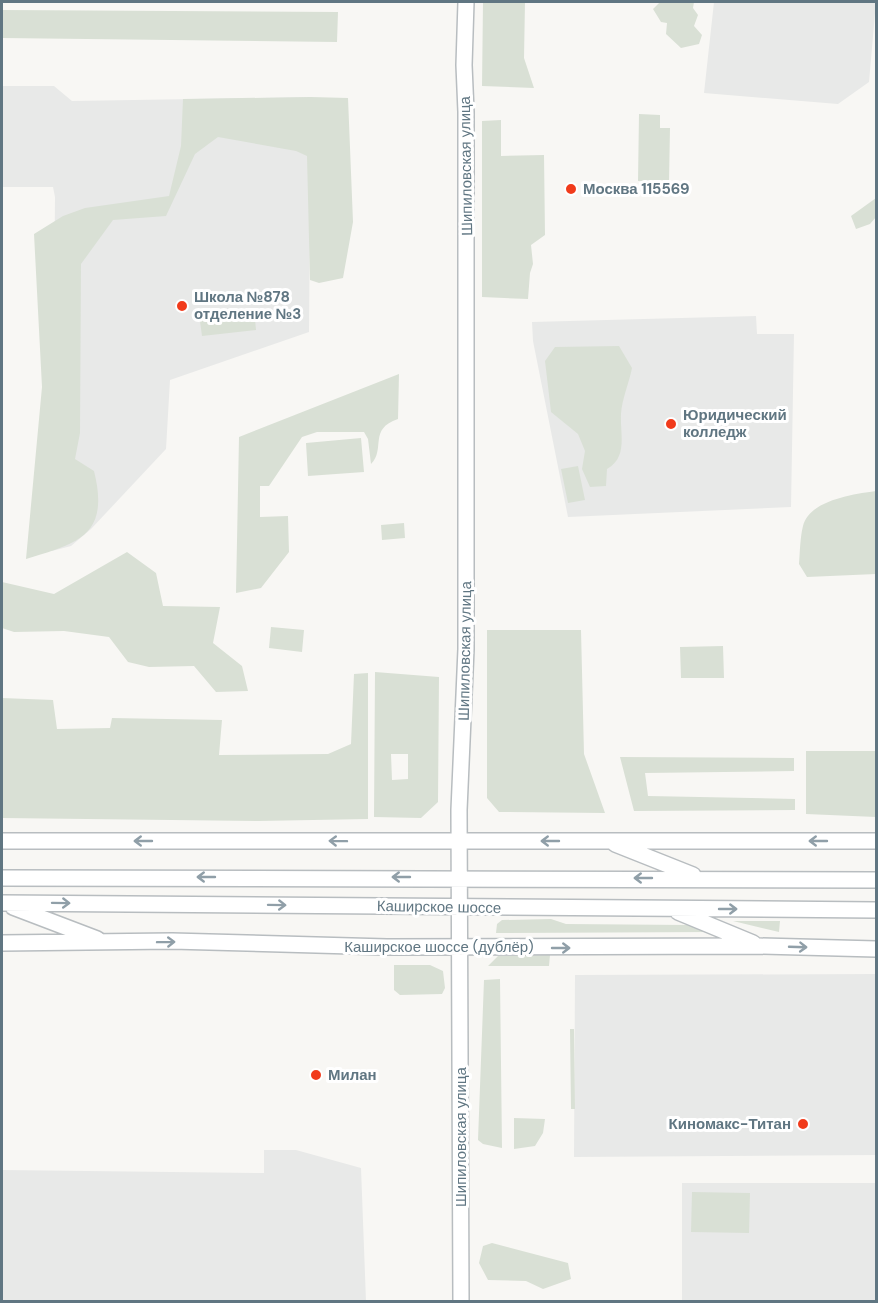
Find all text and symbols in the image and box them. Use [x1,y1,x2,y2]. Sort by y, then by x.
street label: Шипиловская улица [455,95,477,236]
place label: Москва 115569 [583,179,690,199]
marker: Москва 115569 [564,182,578,196]
place label: Школа №878 отделение №3 [194,287,301,324]
marker: Школа №878 отделение №3 [175,299,189,313]
place label: Юридический колледж [683,405,787,442]
marker: Юридический колледж [664,417,678,431]
street label: Шипиловская улица [454,580,476,721]
one-way arrow [133,835,153,847]
one-way arrow [328,835,348,847]
one-way arrow [540,835,560,847]
one-way arrow [809,835,829,847]
one-way arrow [197,871,217,883]
one-way arrow [392,871,412,883]
one-way arrow [633,872,653,884]
street label: Каширское шоссе [377,896,501,918]
one-way arrow [50,897,70,909]
one-way arrow [266,899,286,911]
one-way arrow [718,903,738,915]
one-way arrow [155,936,175,947]
street label: Каширское шоссе (дублёр) [344,937,534,957]
one-way arrow [788,941,808,953]
one-way arrow [551,942,571,954]
place label: Милан [328,1065,377,1085]
street label: Шипиловская улица [451,1066,471,1207]
marker: Милан [309,1068,323,1082]
place label: Киномакс-Титан [669,1114,791,1134]
marker: Киномакс-Титан [796,1117,810,1131]

